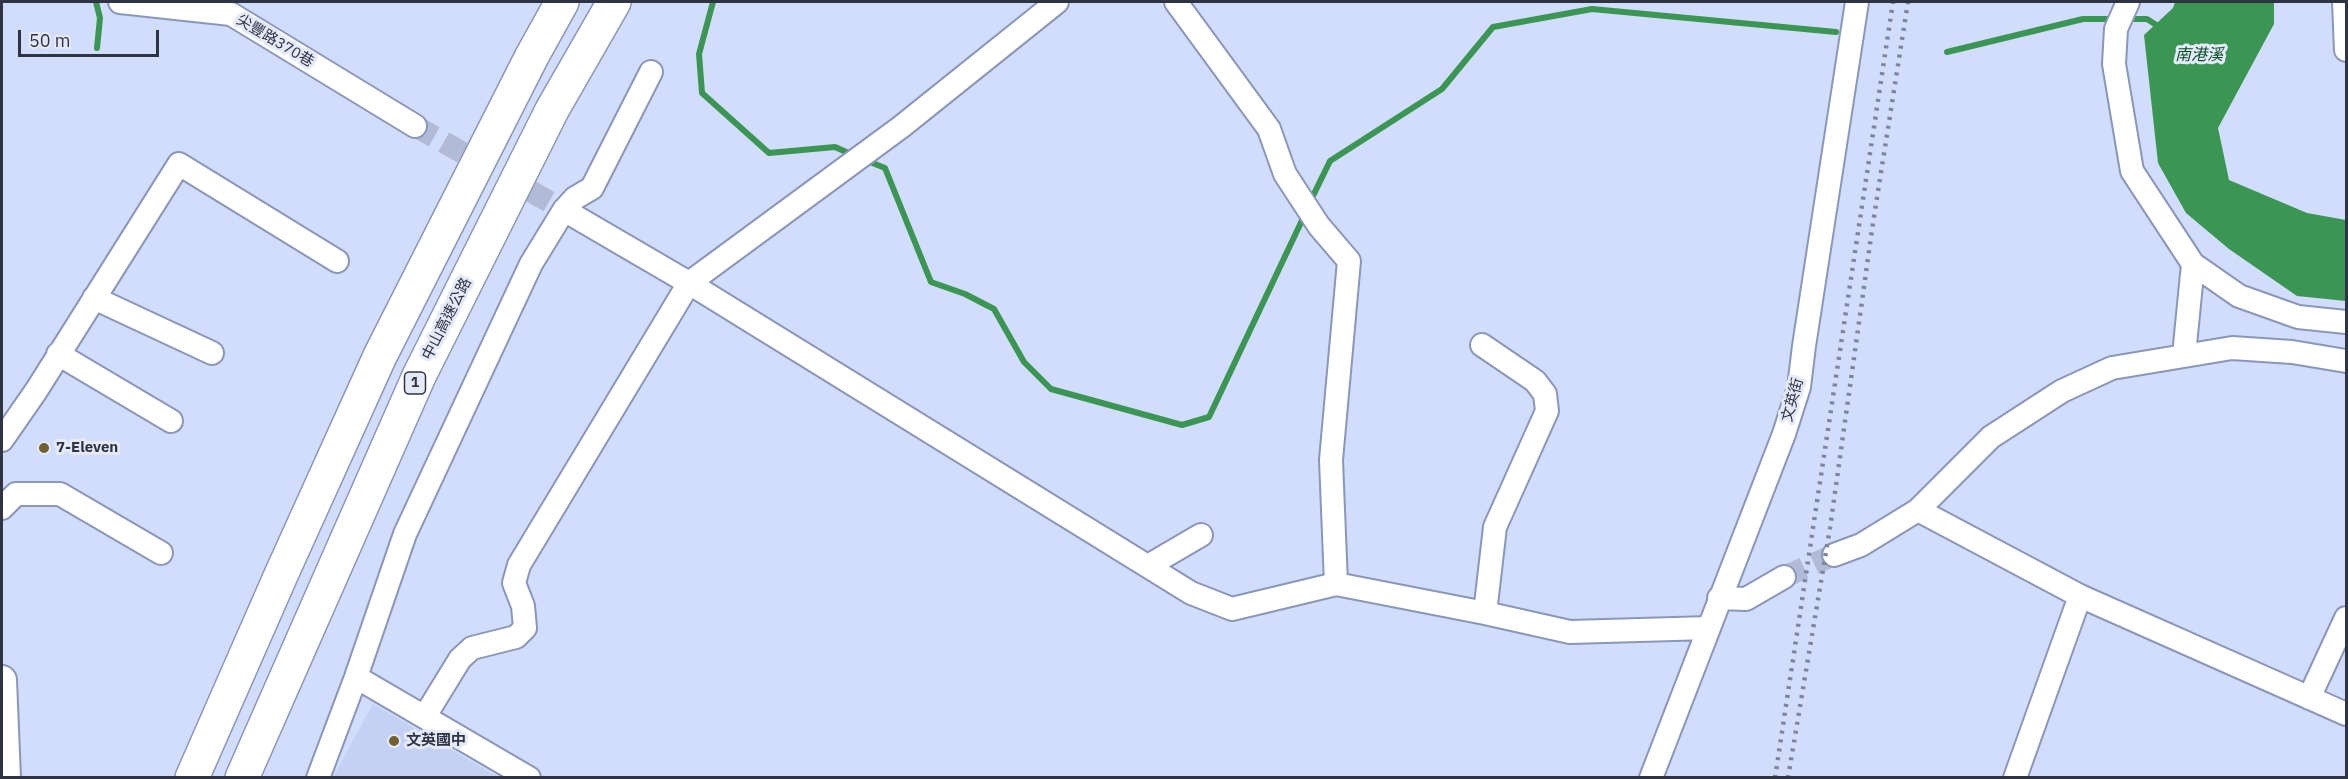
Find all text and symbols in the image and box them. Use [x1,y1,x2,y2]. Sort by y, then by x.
street label: 尖豐路370巷 [233,11,317,71]
scale bar [21,18,162,56]
text: 50 m [29,29,71,52]
water label: 南港溪 [2175,45,2223,65]
street label: 中山高速公路 [419,275,475,363]
road number: 1 [404,372,426,394]
street label: 文英街 [1778,376,1808,424]
place label: 7-Eleven [56,439,118,457]
marker: 7-Eleven [37,441,51,455]
place label: 文英國中 [406,732,466,750]
marker: 文英國中 [387,734,401,748]

